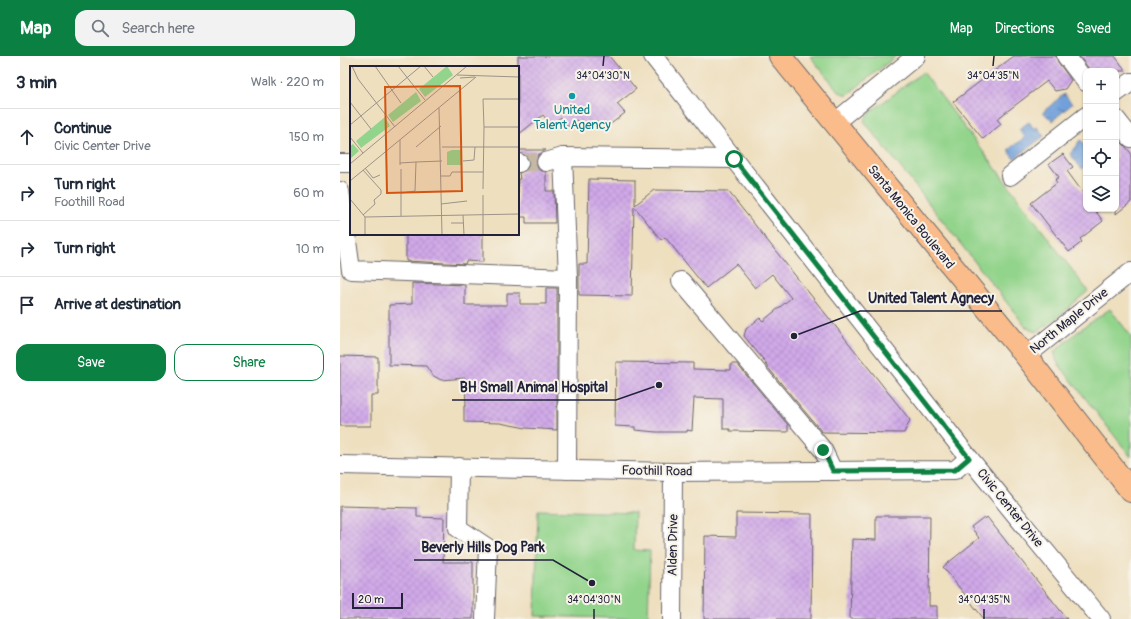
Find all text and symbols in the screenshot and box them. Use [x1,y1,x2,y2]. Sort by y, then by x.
search box [75,10,355,46]
text: Map [20,16,51,40]
icon: search [89,17,111,39]
text: Search here [121,19,195,38]
text: Map [950,20,973,37]
text: Directions [995,20,1054,37]
text: Saved [1076,20,1111,37]
inset map [350,66,519,235]
map controls [1083,68,1119,212]
button: + [1083,68,1119,104]
text: 34°04'30"N [576,70,630,82]
text: 34°04'35"N [967,70,1019,82]
text: 3 min [16,72,57,93]
text: Walk · 220 m [251,74,324,90]
marker: United Talent Agency [567,91,577,101]
place label: United Talent Agency [533,102,611,133]
button: − [1083,104,1119,140]
text: Continue [54,119,112,138]
icon: ahead [16,126,38,148]
text: 150 m [289,129,324,145]
text: Civic Center Drive [54,138,151,154]
button: locate [1083,140,1119,176]
route start [725,150,743,168]
street label: Santa Monica Boulevard [864,162,958,272]
text: Turn right [54,175,115,194]
button: layers [1083,176,1119,212]
icon: right [16,182,38,204]
text: 60 m [293,185,324,201]
text: Foothill Road [54,194,125,210]
icon: right [16,238,38,260]
text: Turn right [54,239,115,258]
text: 10 m [296,241,324,257]
street label: North Maple Drive [1027,284,1112,357]
callout: United Talent Agnecy [860,285,1002,311]
text: United Talent Agnecy [868,290,994,307]
icon: arrive [16,294,38,316]
text: Arrive at destination [54,295,181,314]
button: Save [16,344,166,381]
button: Share [174,344,324,381]
callout: BH Small Animal Hospital [452,374,616,400]
text: BH Small Animal Hospital [460,379,608,396]
route end [814,441,832,459]
street label: Foothill Road [621,462,693,480]
street label: Civic Center Drive [973,465,1047,551]
street label: Alden Drive [664,513,682,576]
callout: Beverly Hills Dog Park [414,534,553,560]
text: Beverly Hills Dog Park [421,539,545,556]
scale bar [352,591,403,610]
text: 20 m [358,593,384,606]
text: 34°04'30"N [567,594,621,606]
text: 34°04'35"N [958,594,1010,606]

